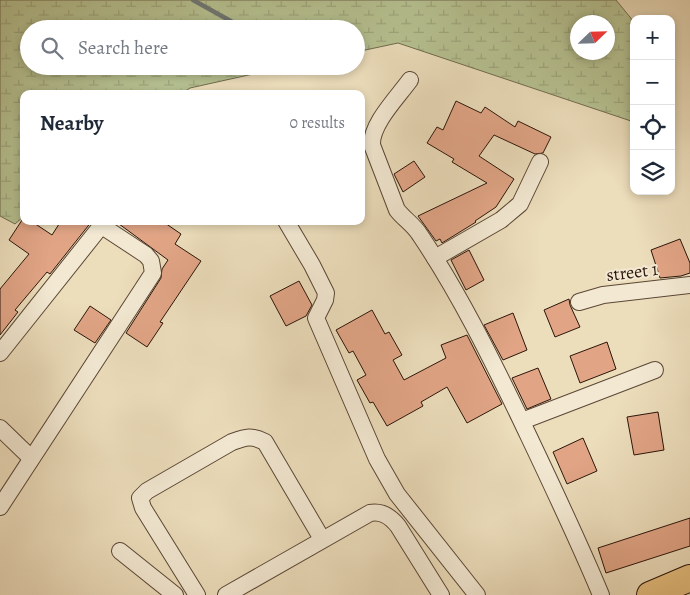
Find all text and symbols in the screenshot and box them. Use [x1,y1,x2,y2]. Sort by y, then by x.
north arrow [570,15,615,60]
map controls [630,15,675,195]
button: + [630,15,675,60]
search box [20,20,365,75]
icon: search [38,34,66,62]
text: Search here [78,35,168,61]
button: − [630,60,675,105]
button: locate [630,105,675,150]
text: Nearby [40,109,103,137]
text: 0 results [289,112,345,134]
button: layers [630,150,675,195]
street label: street 1 [605,257,659,287]

